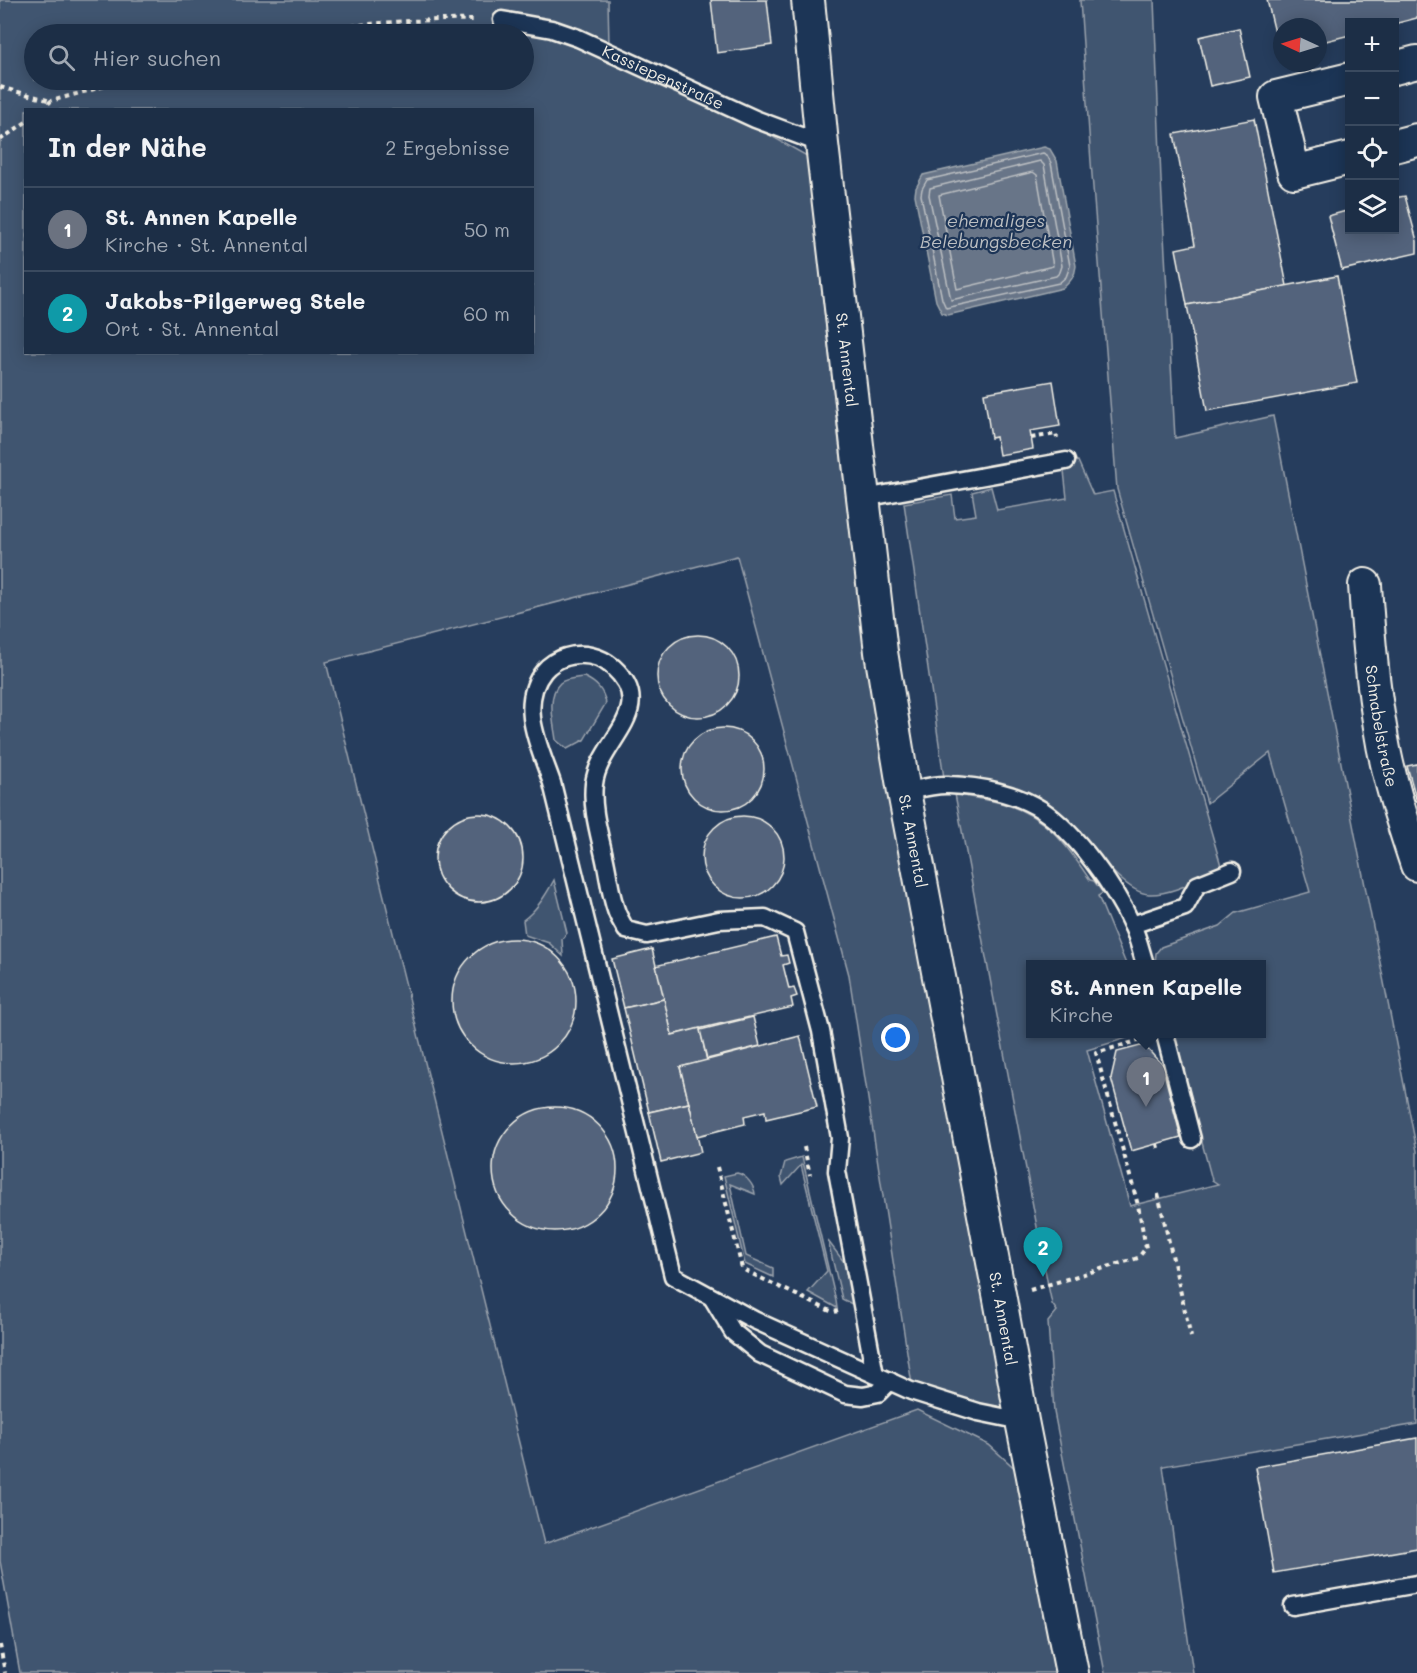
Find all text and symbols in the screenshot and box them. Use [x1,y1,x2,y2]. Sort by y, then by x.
north arrow [1273,18,1327,72]
map controls [1345,18,1399,234]
button: + [1345,18,1399,72]
search box [24,24,534,90]
street label: Kassiepenstraße [599,40,728,113]
icon: search [45,41,78,74]
text: Hier suchen [93,43,221,72]
button: − [1345,72,1399,126]
button: locate [1345,126,1399,180]
text: In der Nähe [48,130,207,164]
text: 2 Ergebnisse [385,134,510,160]
button: layers [1345,180,1399,234]
text: St. Annen Kapelle [105,202,297,231]
water label: ehemaliges Belebungsbecken [920,208,1072,253]
text: 1 [63,216,72,242]
text: 50 m [464,216,510,242]
text: Kirche · St. Annental [105,231,308,257]
text: Jakobs-Pilgerweg Stele [105,286,365,315]
text: 2 [62,300,73,326]
text: 60 m [463,300,510,326]
street label: St. Annental [832,312,863,408]
text: Ort · St. Annental [105,315,279,341]
street label: Schnabelstraße [1362,664,1403,789]
street label: St. Annental [895,793,933,889]
popup [1026,960,1266,1038]
text: St. Annen Kapelle [1050,972,1242,1001]
text: Kirche [1050,1001,1114,1027]
your location [881,1023,910,1052]
pin: 1 [1126,1058,1166,1107]
pin: 2 [1024,1228,1062,1277]
street label: St. Annental [985,1270,1023,1367]

